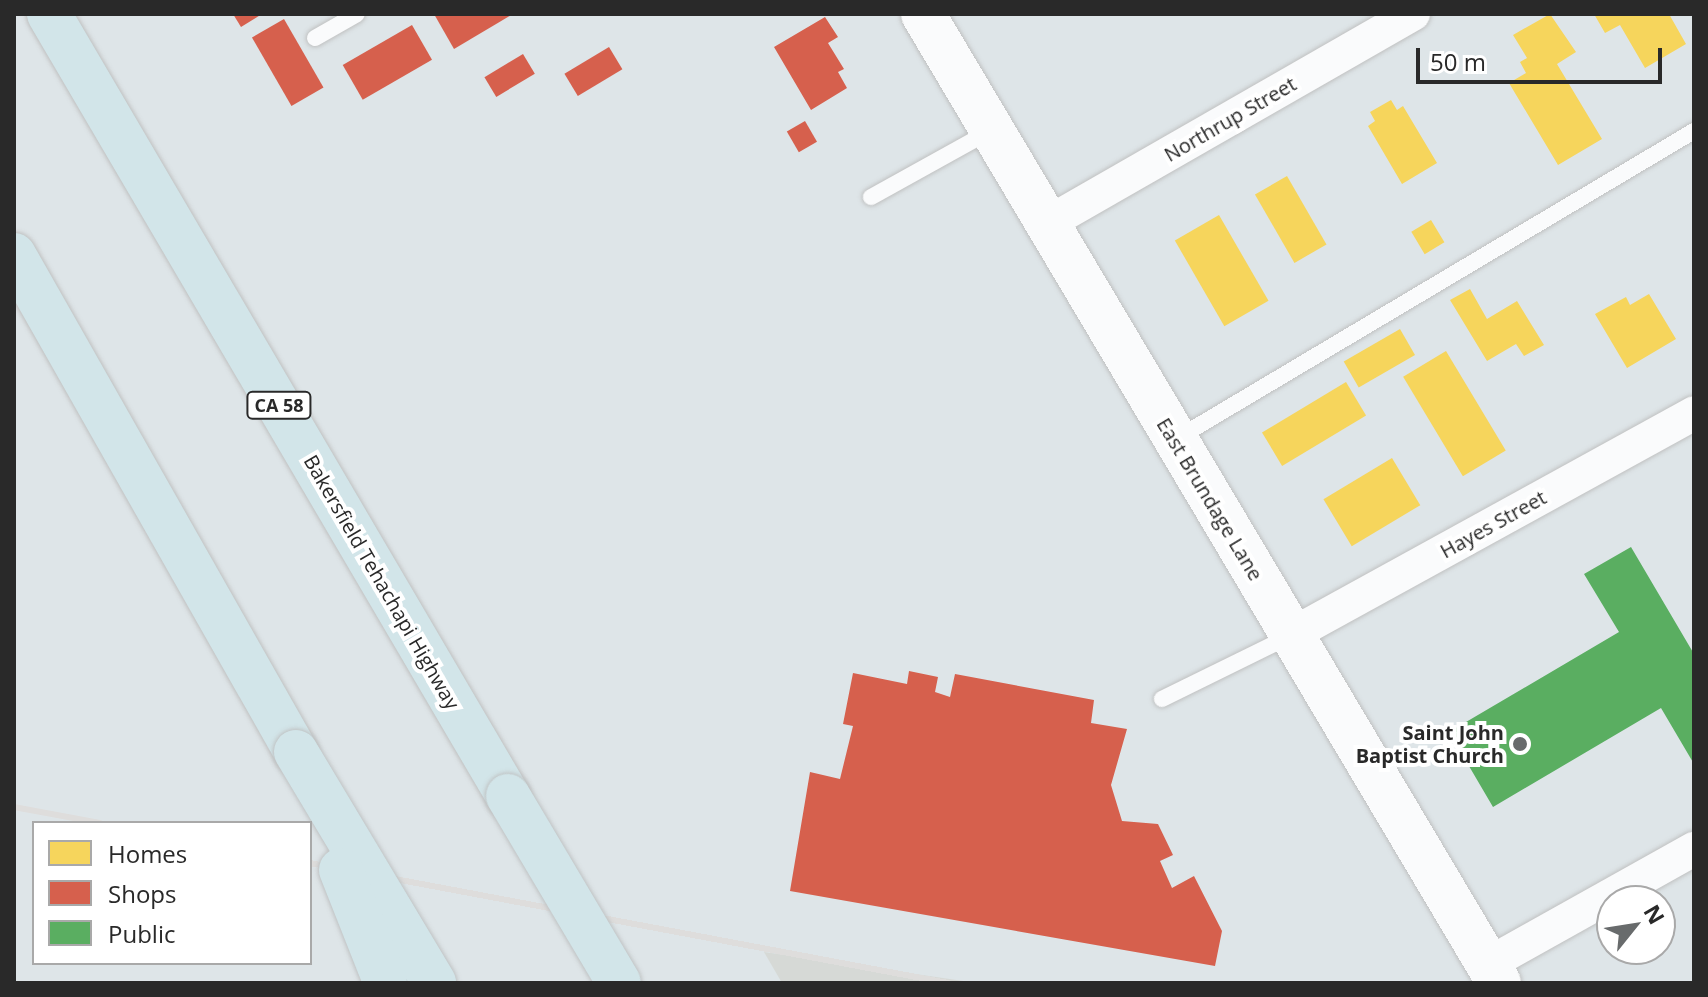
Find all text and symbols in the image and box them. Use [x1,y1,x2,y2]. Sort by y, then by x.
scale bar [1420,32,1666,82]
text: 50 m [1430,45,1486,78]
street label: Northrup Street [1160,72,1300,166]
road number: CA 58 [245,391,313,419]
street label: East Brundage Lane [1152,413,1268,585]
street label: Bakersfield Tehachapi Highway [299,451,465,713]
street label: Hayes Street [1436,485,1550,563]
place label: Saint John Baptist Church [1356,720,1504,767]
marker: Saint John Baptist Church [1511,735,1529,753]
legend [32,821,312,965]
text: Homes [108,837,187,870]
text: Shops [108,877,176,910]
north arrow [1596,885,1676,965]
text: N [1638,899,1673,929]
text: Public [108,917,175,950]

